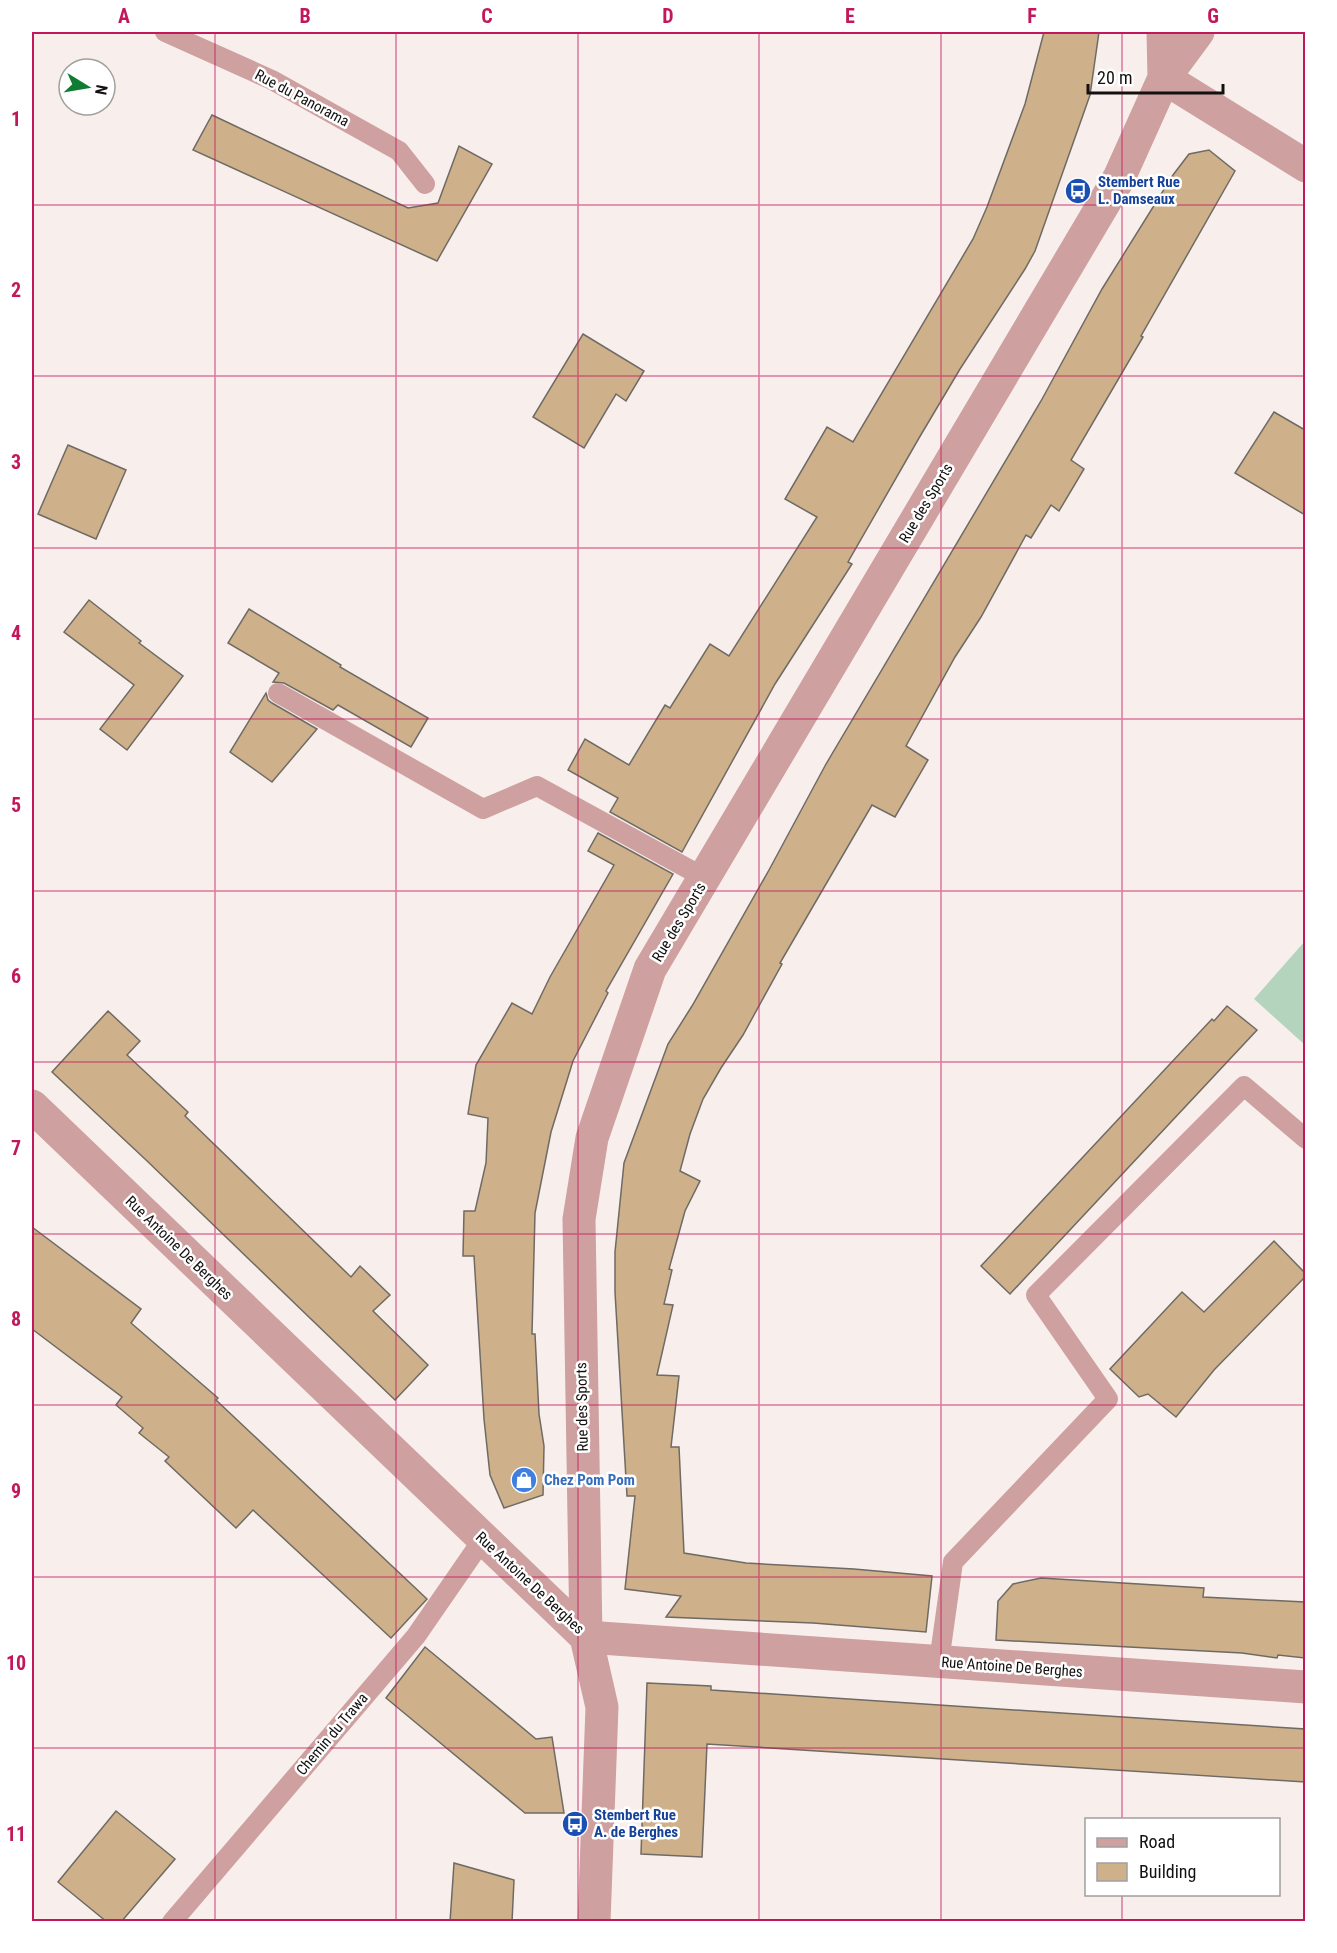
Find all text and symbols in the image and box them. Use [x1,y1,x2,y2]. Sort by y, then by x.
text: A [118,4,130,28]
text: B [299,4,311,28]
text: C [481,4,493,28]
text: D [662,4,674,28]
text: E [845,4,855,28]
text: F [1027,4,1037,28]
text: G [1207,4,1219,28]
north arrow [57,57,117,117]
scale bar [1088,57,1223,95]
street label: Rue du Panorama [252,66,352,130]
text: 20 m [1097,67,1132,88]
text: N [91,83,111,96]
text: 1 [11,107,21,131]
place label: Stembert Rue L. Damseaux [1098,173,1180,208]
bus stop icon: Stembert Rue L. Damseaux [1063,176,1093,206]
text: 2 [11,278,21,302]
text: 3 [11,450,21,474]
street label: Rue des Sports [895,460,957,546]
text: 4 [11,621,21,645]
text: 5 [11,793,21,817]
street label: Rue des Sports [648,879,710,965]
text: 6 [11,964,21,988]
text: 7 [11,1136,21,1160]
street label: Rue Antoine De Berghes [122,1192,236,1304]
text: 8 [11,1307,21,1331]
street label: Rue des Sports [572,1362,592,1452]
shop icon: Chez Pom Pom [509,1465,539,1495]
place label: Chez Pom Pom [544,1471,635,1489]
text: 9 [11,1479,21,1503]
street label: Rue Antoine De Berghes [472,1528,588,1638]
text: 10 [6,1651,26,1675]
street label: Rue Antoine De Berghes [941,1653,1084,1681]
street label: Chemin du Trawa [292,1689,372,1779]
place label: Stembert Rue A. de Berghes [594,1806,678,1841]
bus stop icon: Stembert Rue A. de Berghes [560,1809,590,1839]
legend [1085,1818,1280,1896]
text: 11 [6,1822,26,1846]
text: Road [1139,1831,1175,1852]
text: Building [1139,1861,1196,1882]

